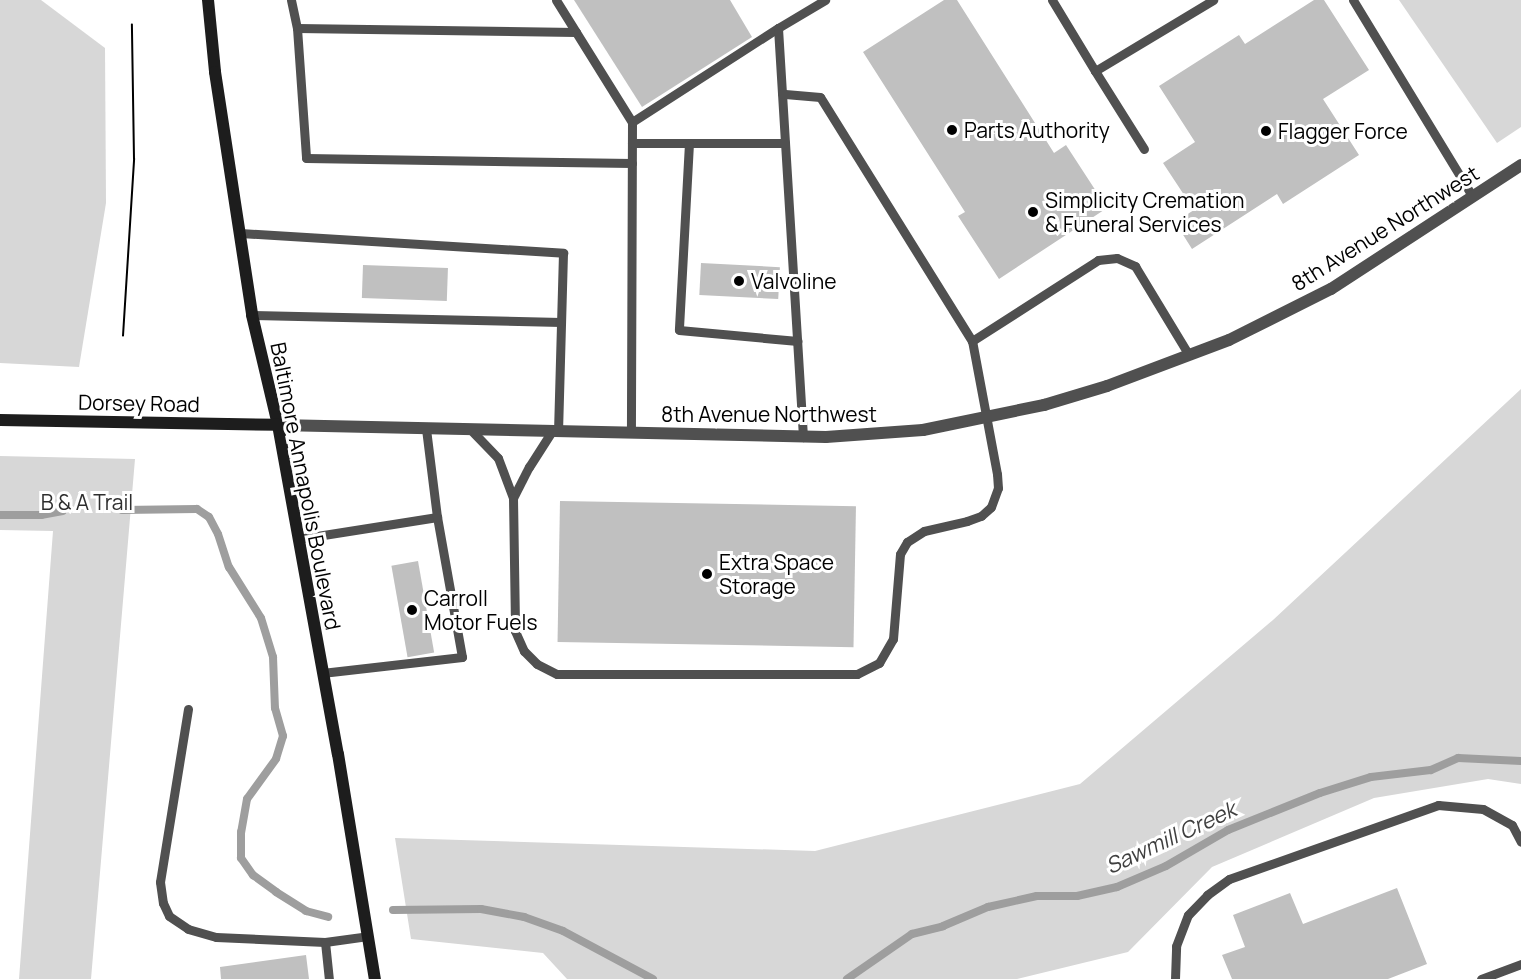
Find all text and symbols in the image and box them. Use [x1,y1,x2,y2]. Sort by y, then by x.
place label: Parts Authority [964,117,1110,143]
place label: Flagger Force [1278,118,1408,144]
marker: Parts Authority [945,123,959,137]
marker: Flagger Force [1259,124,1273,138]
street label: 8th Avenue Northwest [1287,160,1483,296]
place label: Simplicity Cremation & Funeral Services [1045,187,1245,237]
marker: Simplicity Cremation & Funeral Services [1026,205,1040,219]
place label: Valvoline [751,268,836,294]
marker: Valvoline [732,274,746,288]
street label: Baltimore Annapolis Boulevard [266,340,346,632]
street label: Dorsey Road [78,389,200,417]
street label: 8th Avenue Northwest [661,401,877,427]
park label: B & A Trail [41,489,133,515]
place label: Extra Space Storage [719,549,834,599]
marker: Extra Space Storage [700,567,714,581]
place label: Carroll Motor Fuels [424,585,538,635]
marker: Carroll Motor Fuels [405,603,419,617]
water label: Sawmill Creek [1102,796,1240,880]

